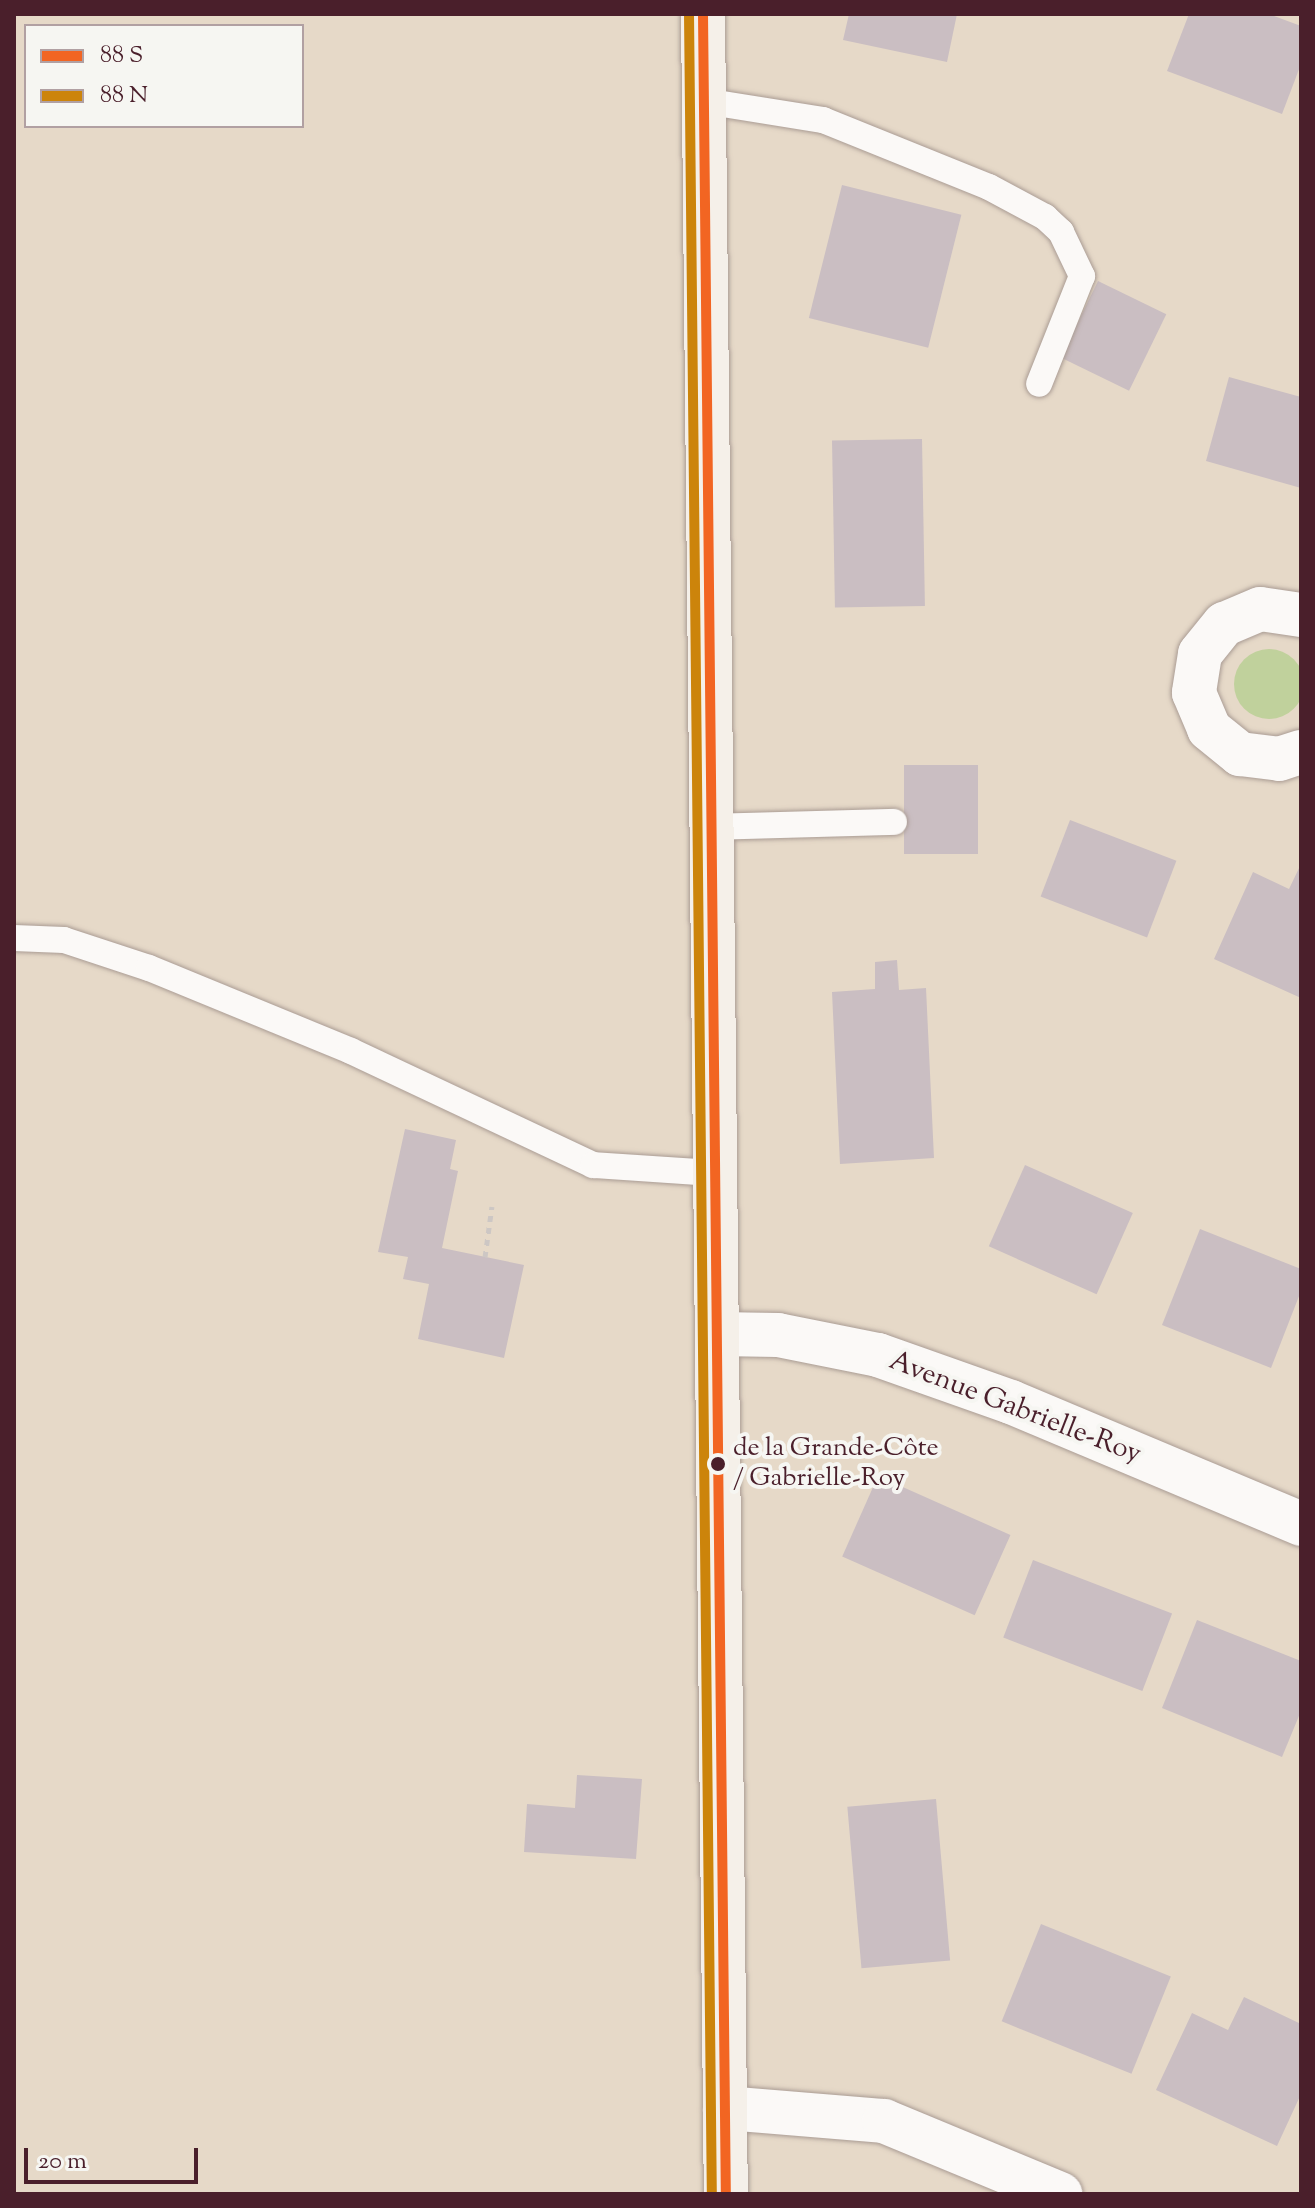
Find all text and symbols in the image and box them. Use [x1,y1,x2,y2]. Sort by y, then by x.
legend [24,24,304,128]
text: 88 S [100,39,143,73]
text: 88 N [100,79,148,113]
street label: Avenue Gabrielle-Roy [884,1344,1146,1472]
place label: de la Grande-Côte / Gabrielle-Roy [733,1433,939,1494]
marker: de la Grande-Côte / Gabrielle-Roy [710,1456,726,1472]
scale bar [28,2132,202,2182]
text: 20 m [38,2145,87,2179]

